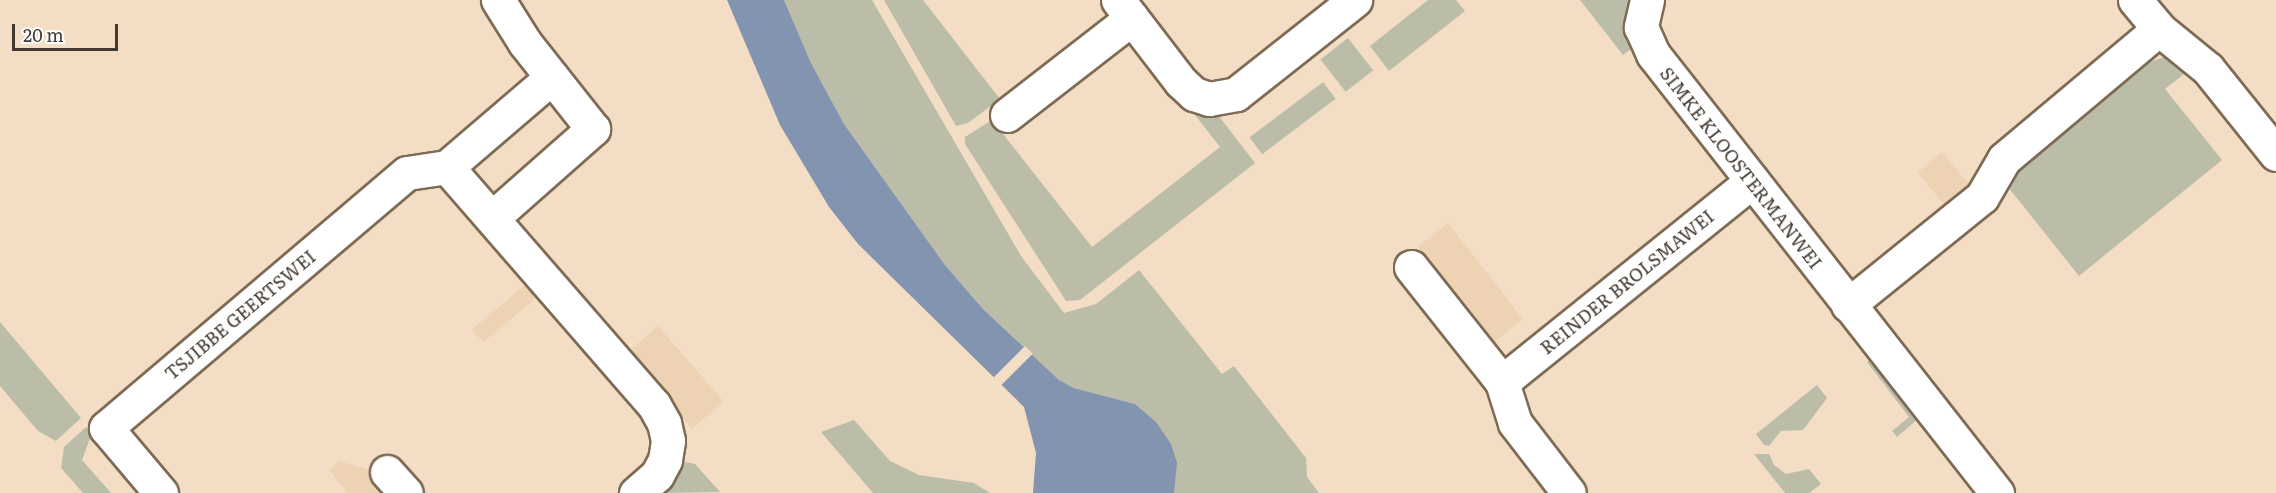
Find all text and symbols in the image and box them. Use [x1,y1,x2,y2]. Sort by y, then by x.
scale bar [15,12,122,50]
text: 20 m [23,21,64,48]
street label: SIMKE KLOOSTERMANWEI [1656,63,1826,273]
street label: REINDER BROLSMAWEI [1536,205,1718,359]
street label: TSJIBBE GEERTSWEI [160,246,320,384]

